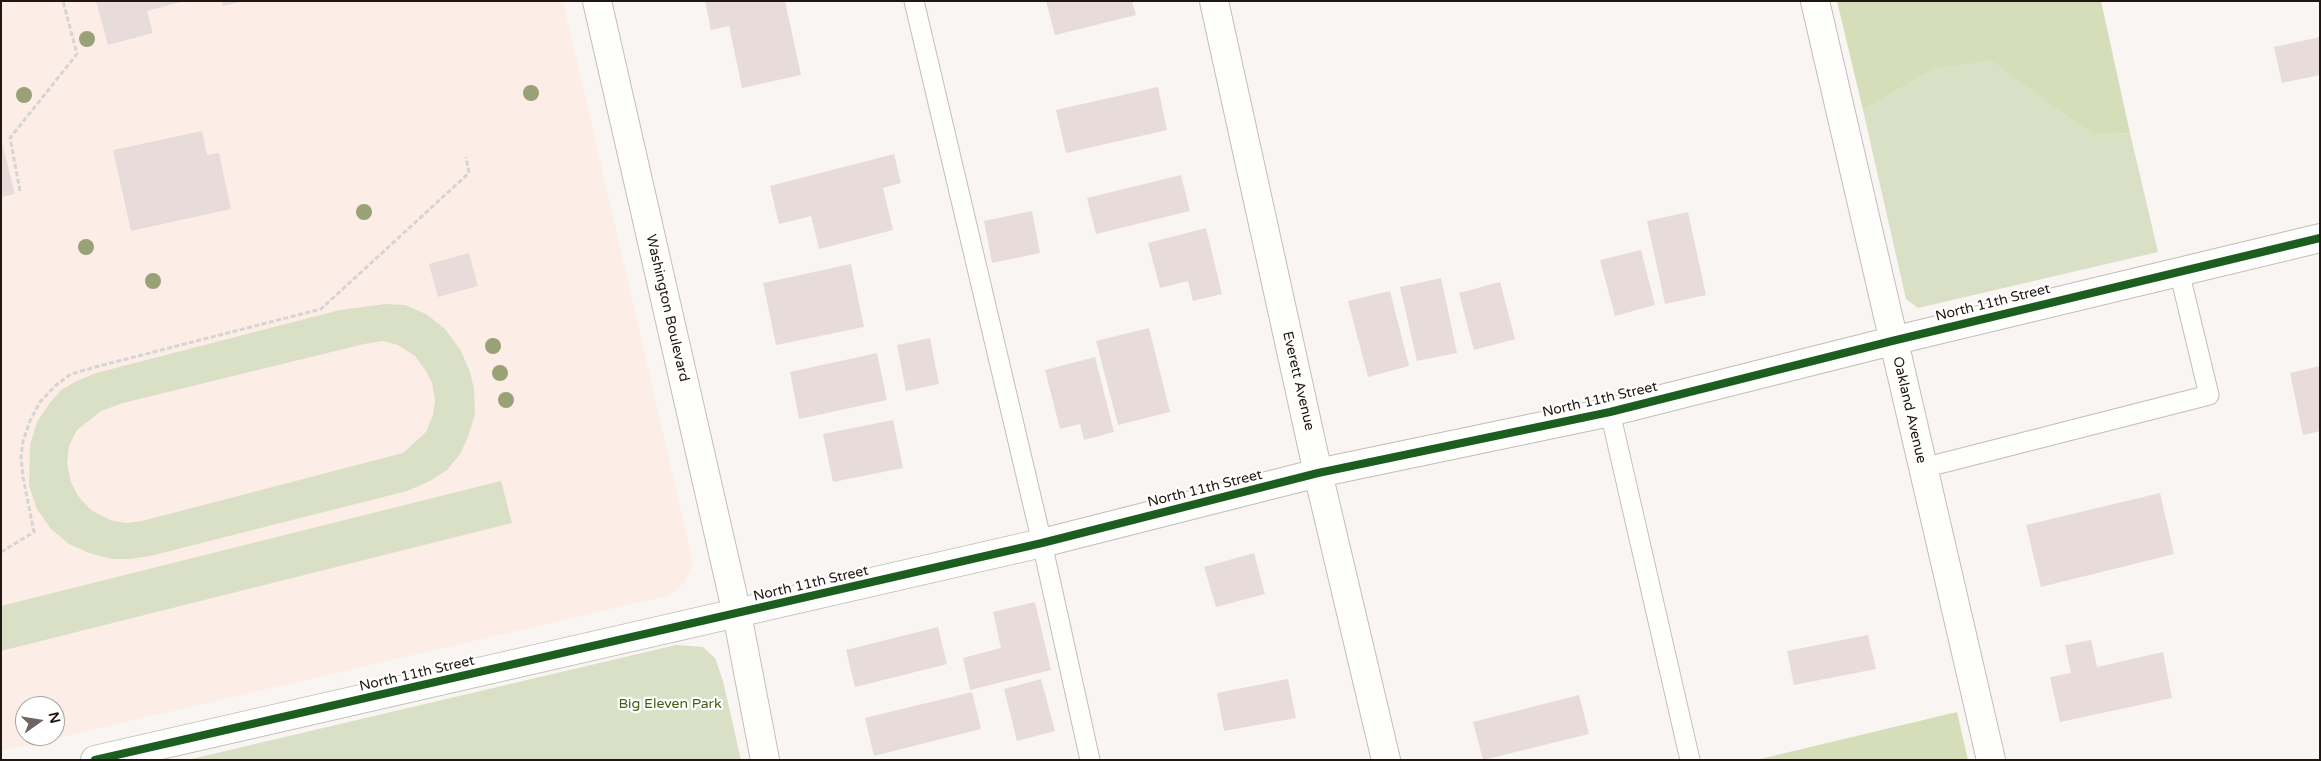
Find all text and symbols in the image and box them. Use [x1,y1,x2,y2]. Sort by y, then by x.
street label: Washington Boulevard [642,233,692,383]
street label: North 11th Street [1934,281,2052,325]
street label: Everett Avenue [1278,330,1318,432]
street label: Oakland Avenue [1889,355,1929,465]
street label: North 11th Street [1541,379,1659,421]
street label: North 11th Street [1146,467,1264,511]
street label: North 11th Street [752,563,870,605]
street label: North 11th Street [358,653,476,695]
north arrow [15,696,65,746]
park label: Big Eleven Park [618,696,722,712]
text: N [45,710,64,725]

